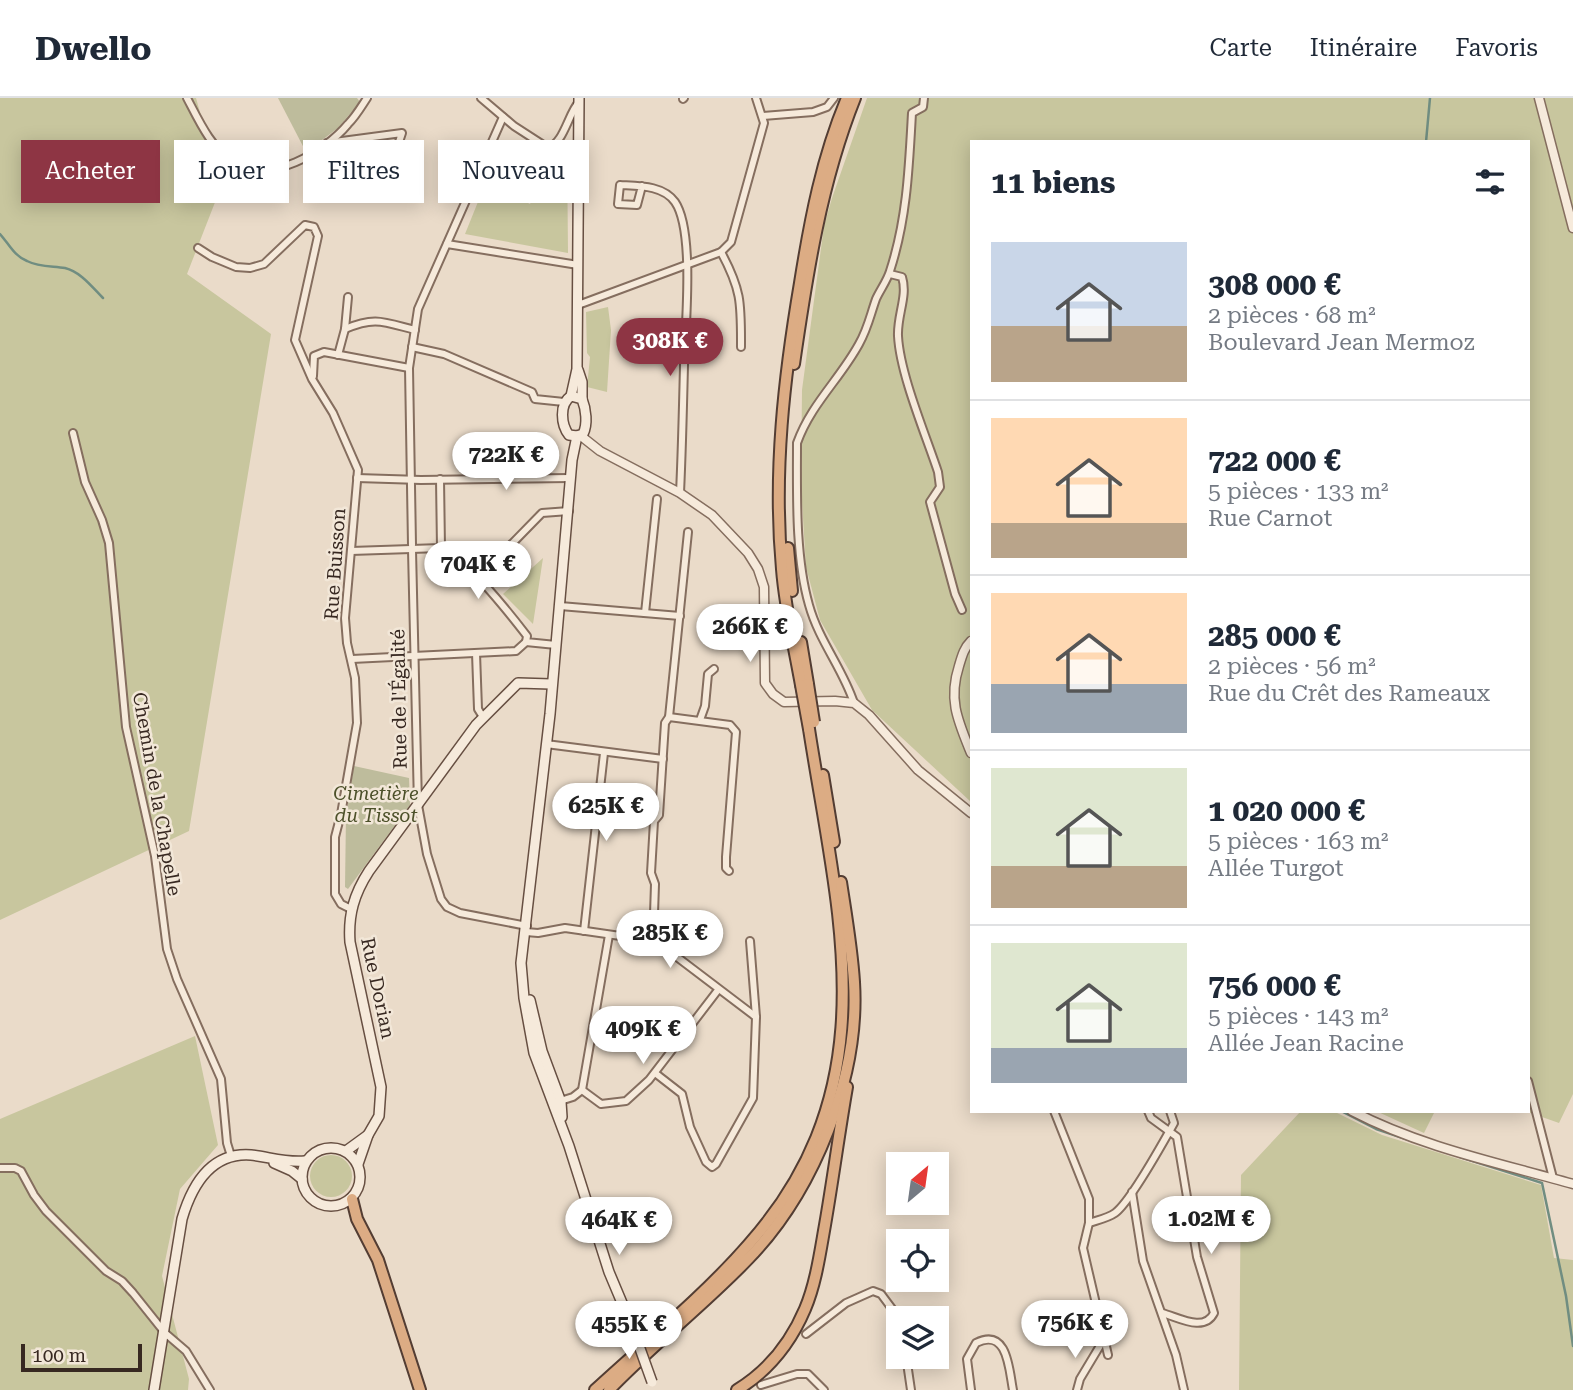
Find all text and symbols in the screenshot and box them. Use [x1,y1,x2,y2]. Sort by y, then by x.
text: Dwello [35,29,151,68]
text: Carte [1210,34,1272,62]
text: Itinéraire [1310,34,1417,62]
text: Favoris [1455,34,1538,62]
chip: Acheter [21,140,160,203]
chip: Louer [174,140,289,203]
chip: Filtres [303,140,424,203]
chip: Nouveau [438,140,589,203]
icon: filters [1471,163,1509,201]
text: 11 biens [991,165,1115,200]
text: 308 000 € [1208,267,1341,302]
icon: home [1047,270,1131,354]
text: 2 pièces · 68 m² [1208,302,1376,329]
pin: 308K € [613,318,727,378]
text: 308K € [632,327,708,354]
text: Boulevard Jean Mermoz [1208,329,1475,356]
pin: 722K € [449,432,563,492]
text: 722K € [468,441,544,468]
text: 722 000 € [1208,443,1341,478]
icon: home [1047,446,1131,530]
text: 5 pièces · 133 m² [1208,478,1389,505]
text: Rue Carnot [1208,505,1332,532]
street label: Rue Buisson [320,507,350,621]
pin: 704K € [421,542,535,601]
text: 704K € [440,550,516,577]
pin: 266K € [693,604,807,664]
text: 266K € [712,613,788,640]
text: 285 000 € [1208,618,1341,653]
icon: home [1047,621,1131,705]
street label: Rue de l'Égalité [386,629,412,769]
text: 2 pièces · 56 m² [1208,653,1376,680]
text: Rue du Crêt des Rameaux [1208,680,1490,707]
street label: Chemin de la Chapelle [128,690,186,898]
park label: Cimetière du Tissot [333,782,419,827]
pin: 625K € [549,784,663,843]
text: 625K € [568,792,644,819]
text: 1 020 000 € [1208,793,1365,828]
icon: home [1047,796,1131,880]
text: 5 pièces · 163 m² [1208,828,1389,855]
text: Allée Turgot [1208,855,1344,882]
pin: 285K € [613,910,727,970]
text: 285K € [632,919,708,946]
street label: Rue Dorian [356,935,400,1041]
text: 756 000 € [1208,968,1341,1003]
icon: home [1047,971,1131,1055]
text: 5 pièces · 143 m² [1208,1003,1389,1030]
pin: 409K € [586,1006,700,1066]
text: 409K € [605,1015,681,1042]
text: Allée Jean Racine [1208,1030,1404,1057]
north arrow [886,1152,948,1214]
map controls [886,1152,949,1369]
pin: 1.02M € [1146,1196,1276,1256]
pin: 464K € [562,1198,676,1257]
text: 1.02M € [1168,1205,1254,1232]
text: 464K € [581,1206,657,1233]
button: locate [886,1229,949,1292]
pin: 756K € [1018,1300,1132,1360]
pin: 455K € [572,1302,686,1361]
button: layers [886,1306,949,1369]
text: 756K € [1037,1309,1113,1336]
text: 455K € [591,1310,667,1337]
scale bar [21,1341,142,1373]
text: 100 m [32,1344,86,1367]

